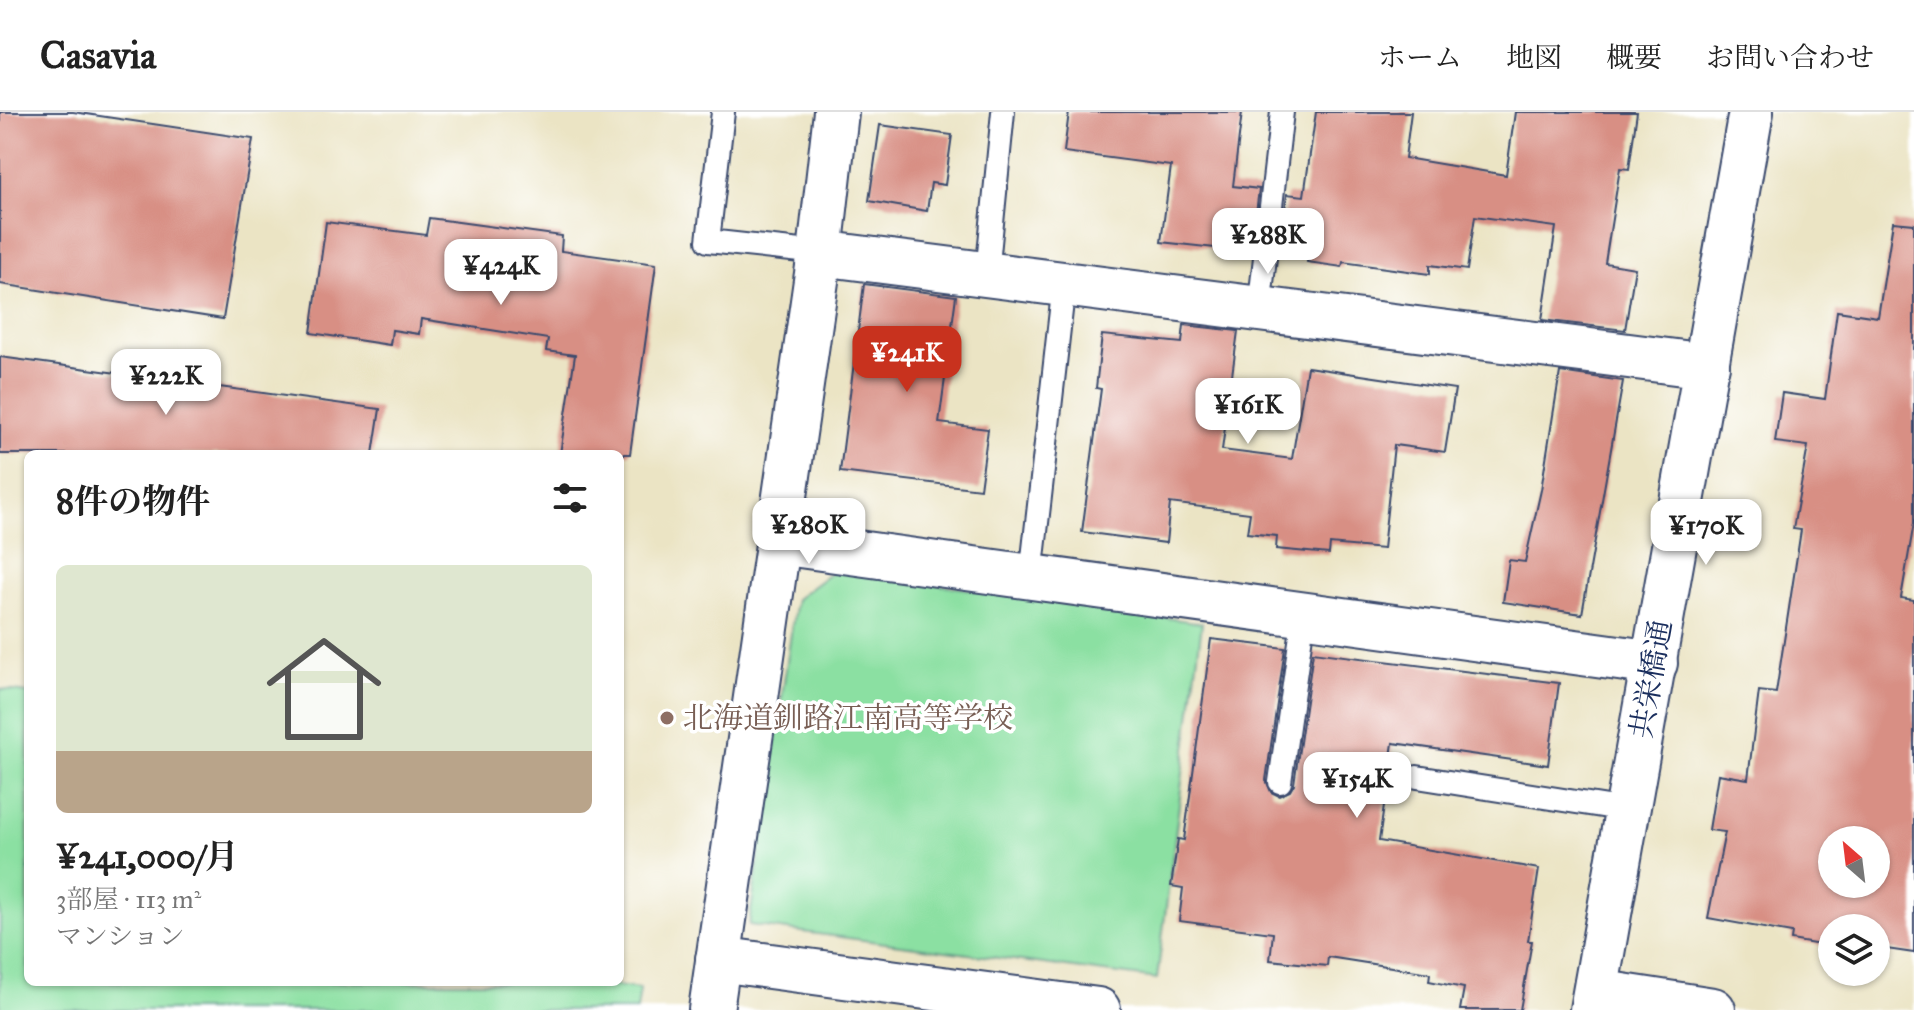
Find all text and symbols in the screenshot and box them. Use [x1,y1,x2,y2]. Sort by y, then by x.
text: Casavia [40,32,156,78]
text: ホーム [1378,40,1462,75]
text: 地図 [1506,40,1562,75]
text: 概要 [1606,40,1662,75]
text: お問い合わせ [1706,40,1874,75]
pin: ¥288K [1212,208,1324,276]
text: ¥288K [1230,218,1306,250]
pin: ¥424K [445,239,557,307]
text: ¥424K [462,249,540,281]
pin: ¥241K [851,326,963,394]
text: ¥241K [870,336,944,368]
pin: ¥222K [110,349,222,417]
text: ¥222K [129,359,203,391]
pin: ¥161K [1192,378,1304,446]
text: ¥161K [1213,388,1283,420]
icon: filters [548,476,592,520]
text: 8件の物件 [56,481,210,522]
pin: ¥280K [753,498,865,566]
pin: ¥170K [1650,499,1762,567]
text: ¥280K [770,508,848,540]
text: ¥170K [1669,509,1743,541]
icon: home [252,617,396,761]
street label: 共栄橋通 [1623,617,1679,741]
place label: 北海道釧路江南高等学校 [683,700,1013,736]
marker: 北海道釧路江南高等学校 [658,709,676,727]
pin: ¥154K [1301,752,1413,820]
text: ¥154K [1321,762,1393,794]
north arrow [1818,826,1890,898]
map controls [1818,826,1890,986]
text: ¥241,000/月 [56,836,239,877]
text: 3部屋 · 113 m² [56,883,201,915]
button: layers [1818,914,1890,986]
text: マンション [56,920,185,952]

